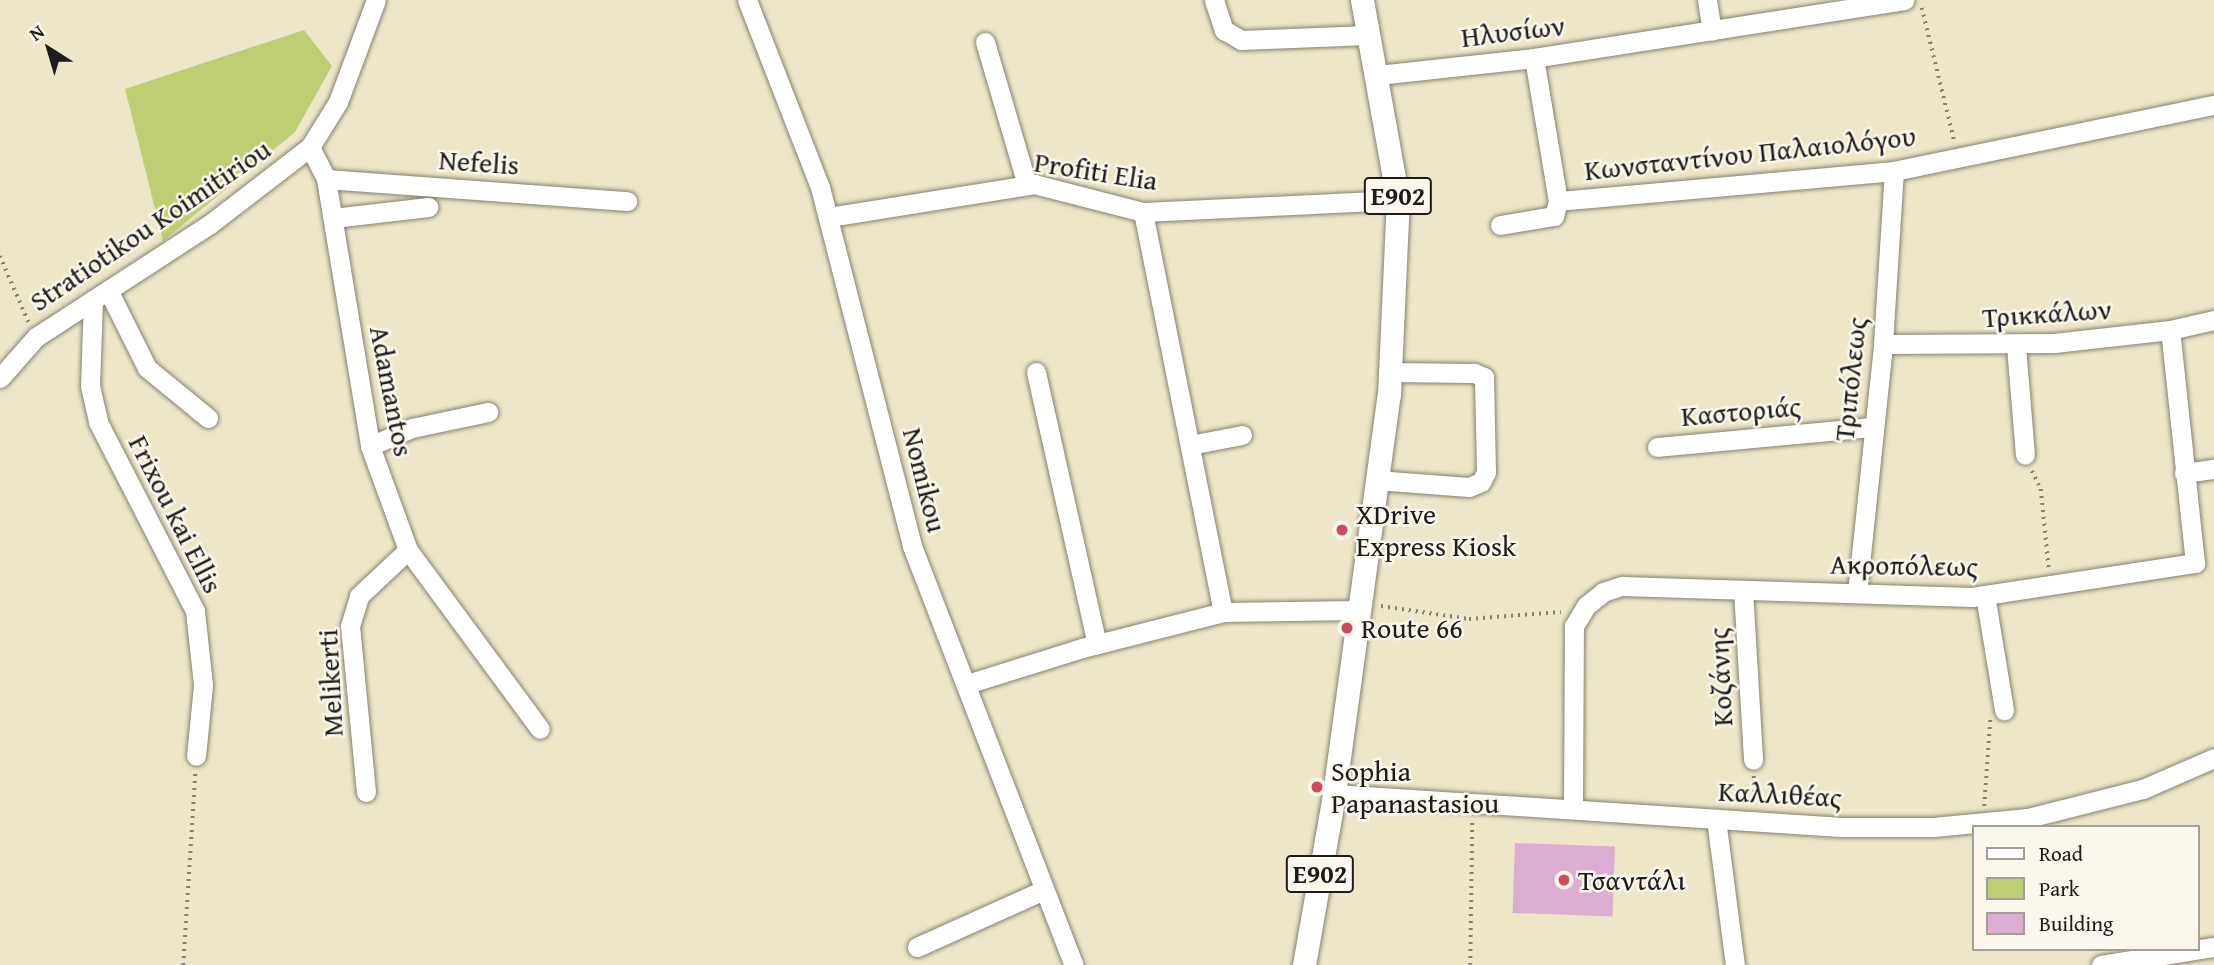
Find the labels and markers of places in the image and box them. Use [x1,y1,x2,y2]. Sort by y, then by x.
place label: XDrive Express Kiosk [1356,497,1516,563]
marker: XDrive Express Kiosk [1334,522,1350,538]
place label: Route 66 [1361,611,1463,645]
marker: Route 66 [1339,620,1355,636]
place label: Sophia Papanastasiou [1331,754,1499,820]
marker: Sophia Papanastasiou [1309,779,1325,795]
place label: Τσαντάλι [1578,863,1686,897]
marker: Τσαντάλι [1556,872,1572,888]

